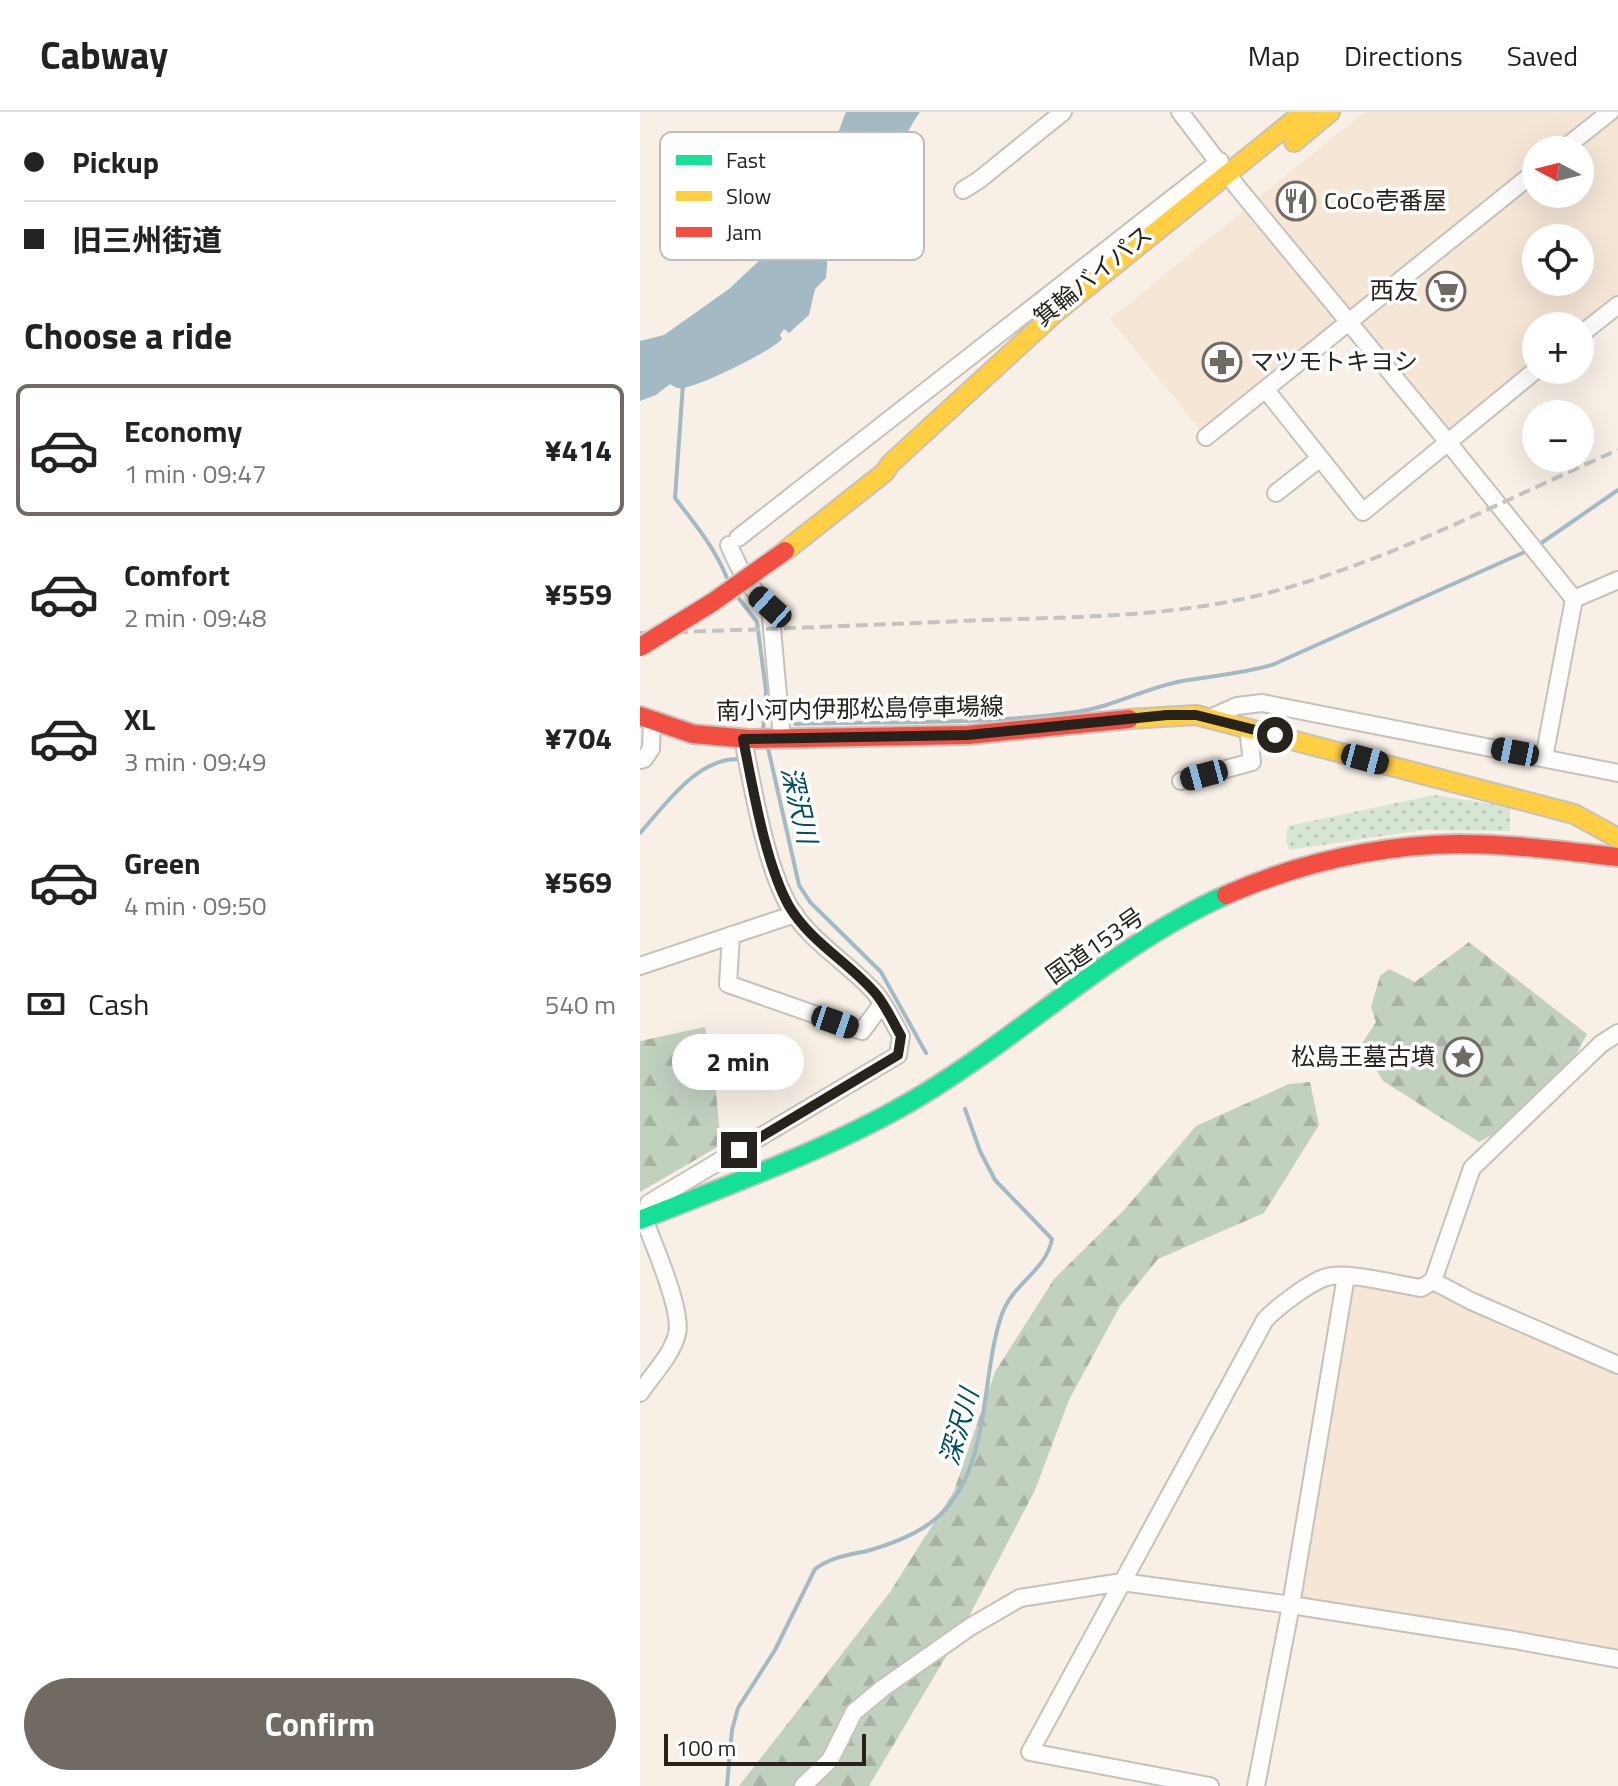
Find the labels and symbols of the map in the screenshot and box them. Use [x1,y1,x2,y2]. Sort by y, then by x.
legend [660,132,924,260]
north arrow [1522,136,1594,208]
text: Fast [726,143,766,177]
text: Slow [726,179,772,213]
restaurant icon: CoCo壱番屋 [1275,180,1317,222]
place label: CoCo壱番屋 [1324,182,1447,218]
text: Jam [726,215,762,249]
street label: 箕輪バイパス [1025,216,1159,334]
supermarket icon: 西友 [1425,270,1467,312]
place label: 西友 [1370,272,1418,308]
pharmacy icon: マツモトキヨシ [1201,341,1243,383]
place label: マツモトキヨシ [1250,343,1418,379]
car [744,582,796,632]
street label: 南小河内伊那松島停車場線 [716,687,1004,729]
route start [1257,717,1293,753]
car [1489,736,1541,768]
car [1339,741,1391,777]
car [1178,757,1230,793]
water label: 深沢川 [772,762,828,850]
street label: 国道153号 [1038,898,1151,992]
car [808,1003,862,1041]
callout: 2 min [673,1034,805,1090]
place icon: 松島王墓古墳 [1442,1036,1484,1078]
place label: 松島王墓古墳 [1291,1038,1435,1074]
route end [721,1132,757,1168]
water label: 深沢川 [929,1381,989,1470]
scale bar [664,1730,866,1766]

